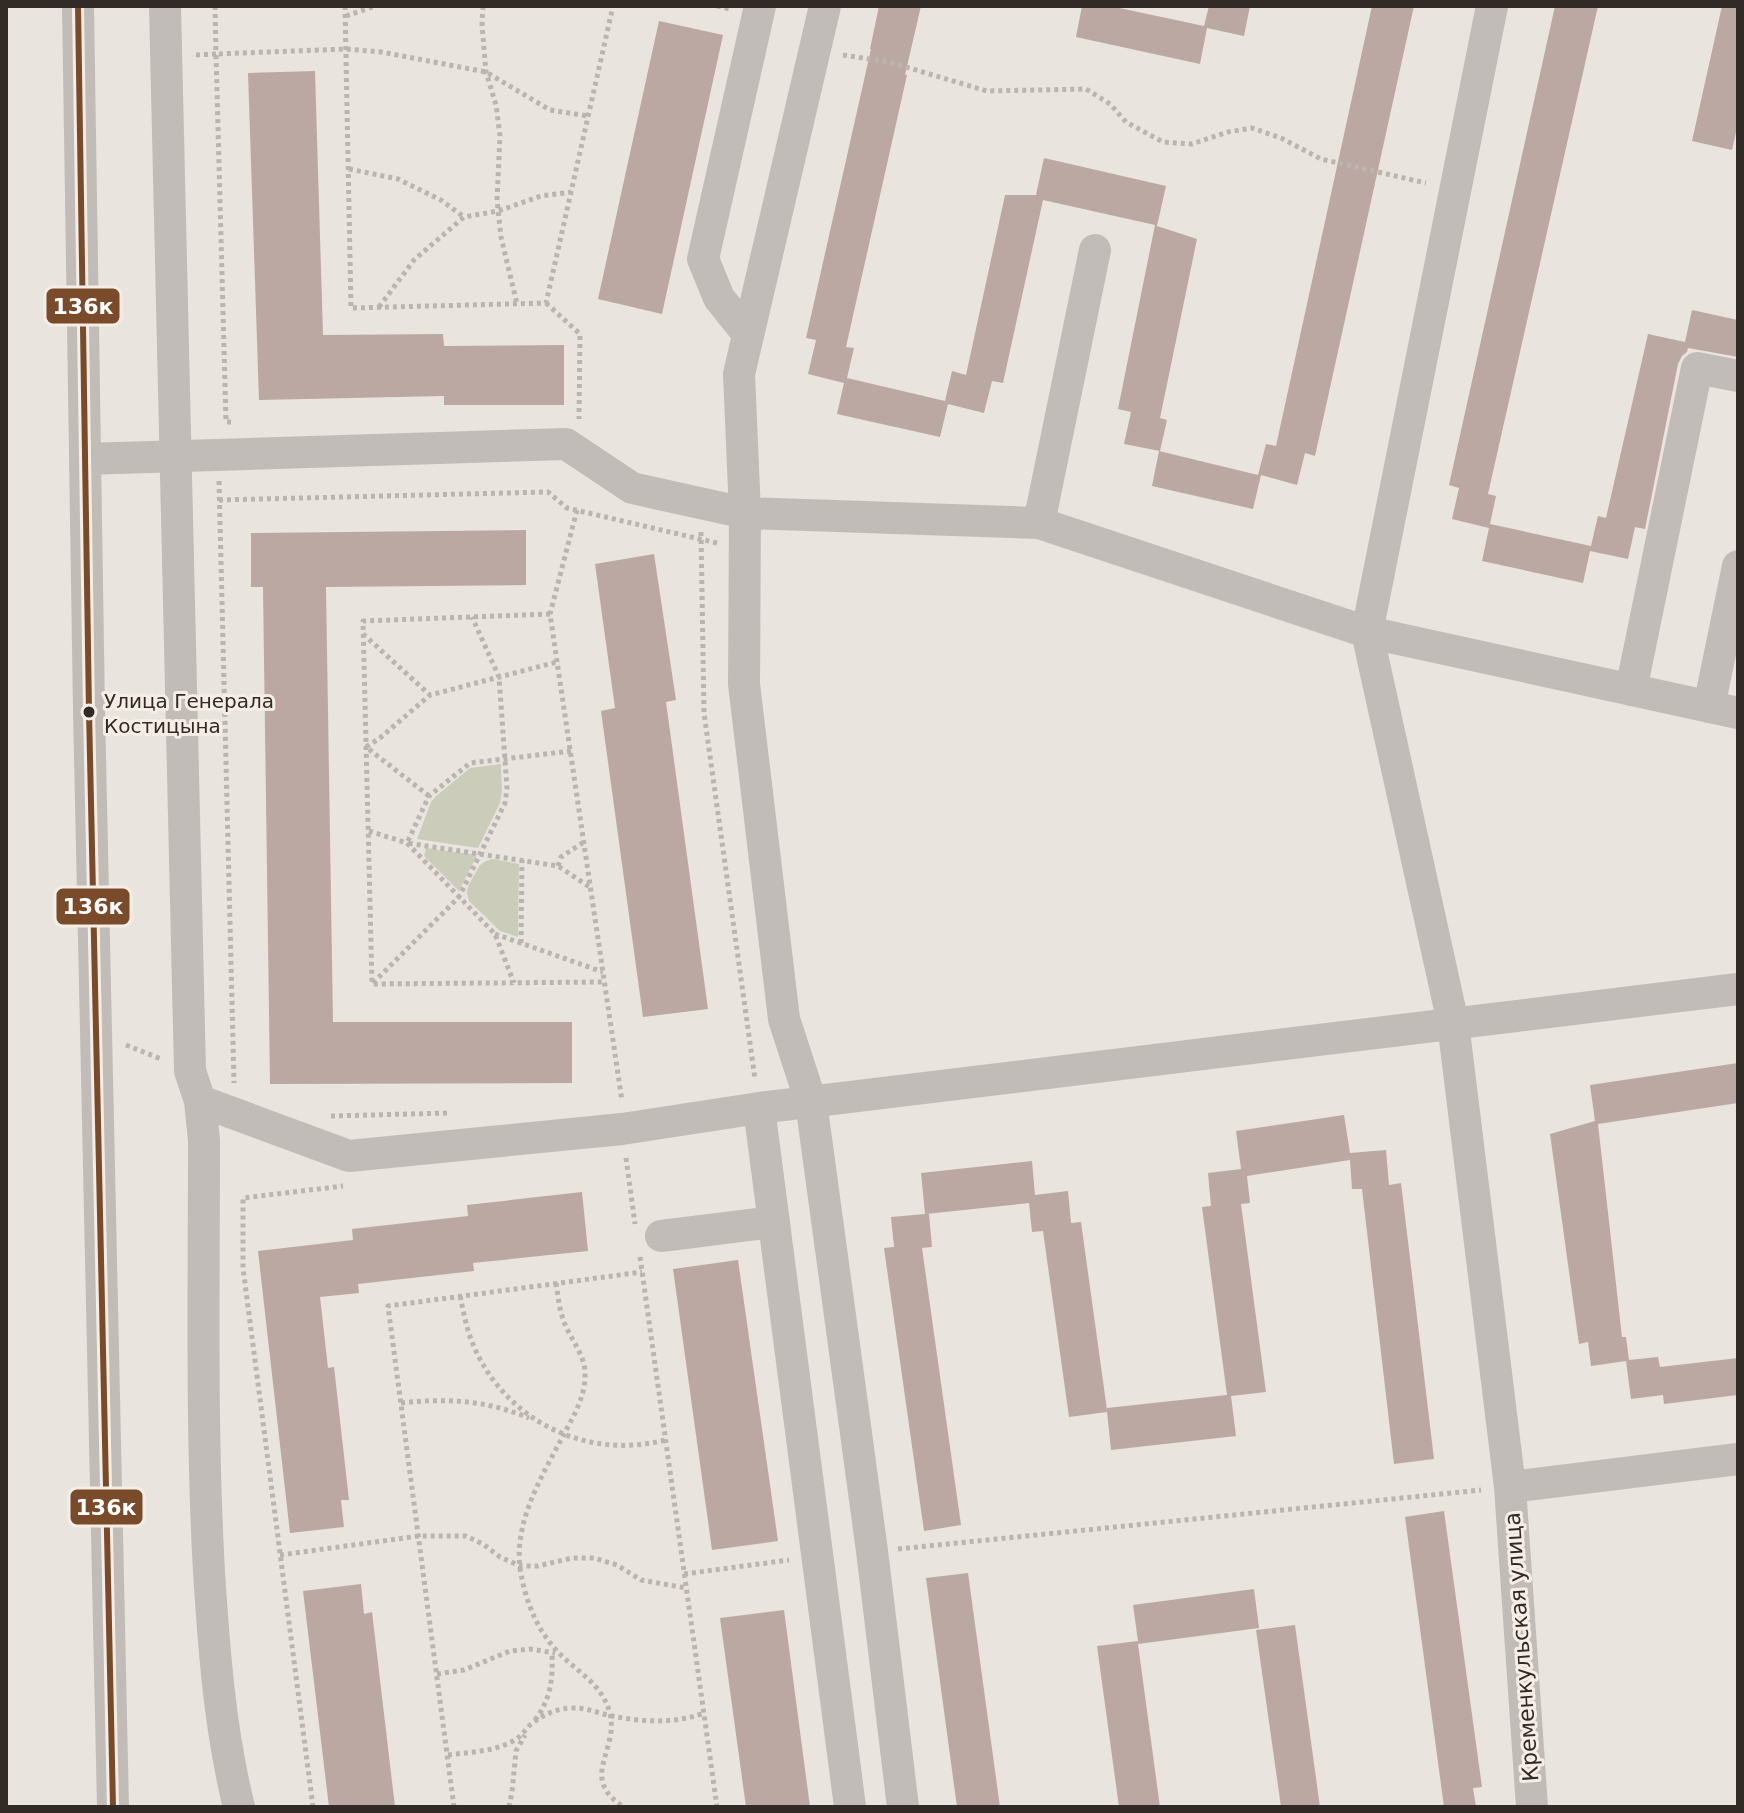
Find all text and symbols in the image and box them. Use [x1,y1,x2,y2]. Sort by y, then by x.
line badge: 136к [45,287,121,325]
text: 136к [53,294,113,319]
place label: Улица Генерала Костицына [104,689,274,738]
marker: Улица Генерала Костицына [81,704,97,720]
line badge: 136к [55,887,131,926]
text: 136к [63,894,123,919]
line badge: 136к [69,1488,144,1526]
text: 136к [76,1495,136,1520]
street label: Кременкульская улица [1500,1511,1543,1782]

